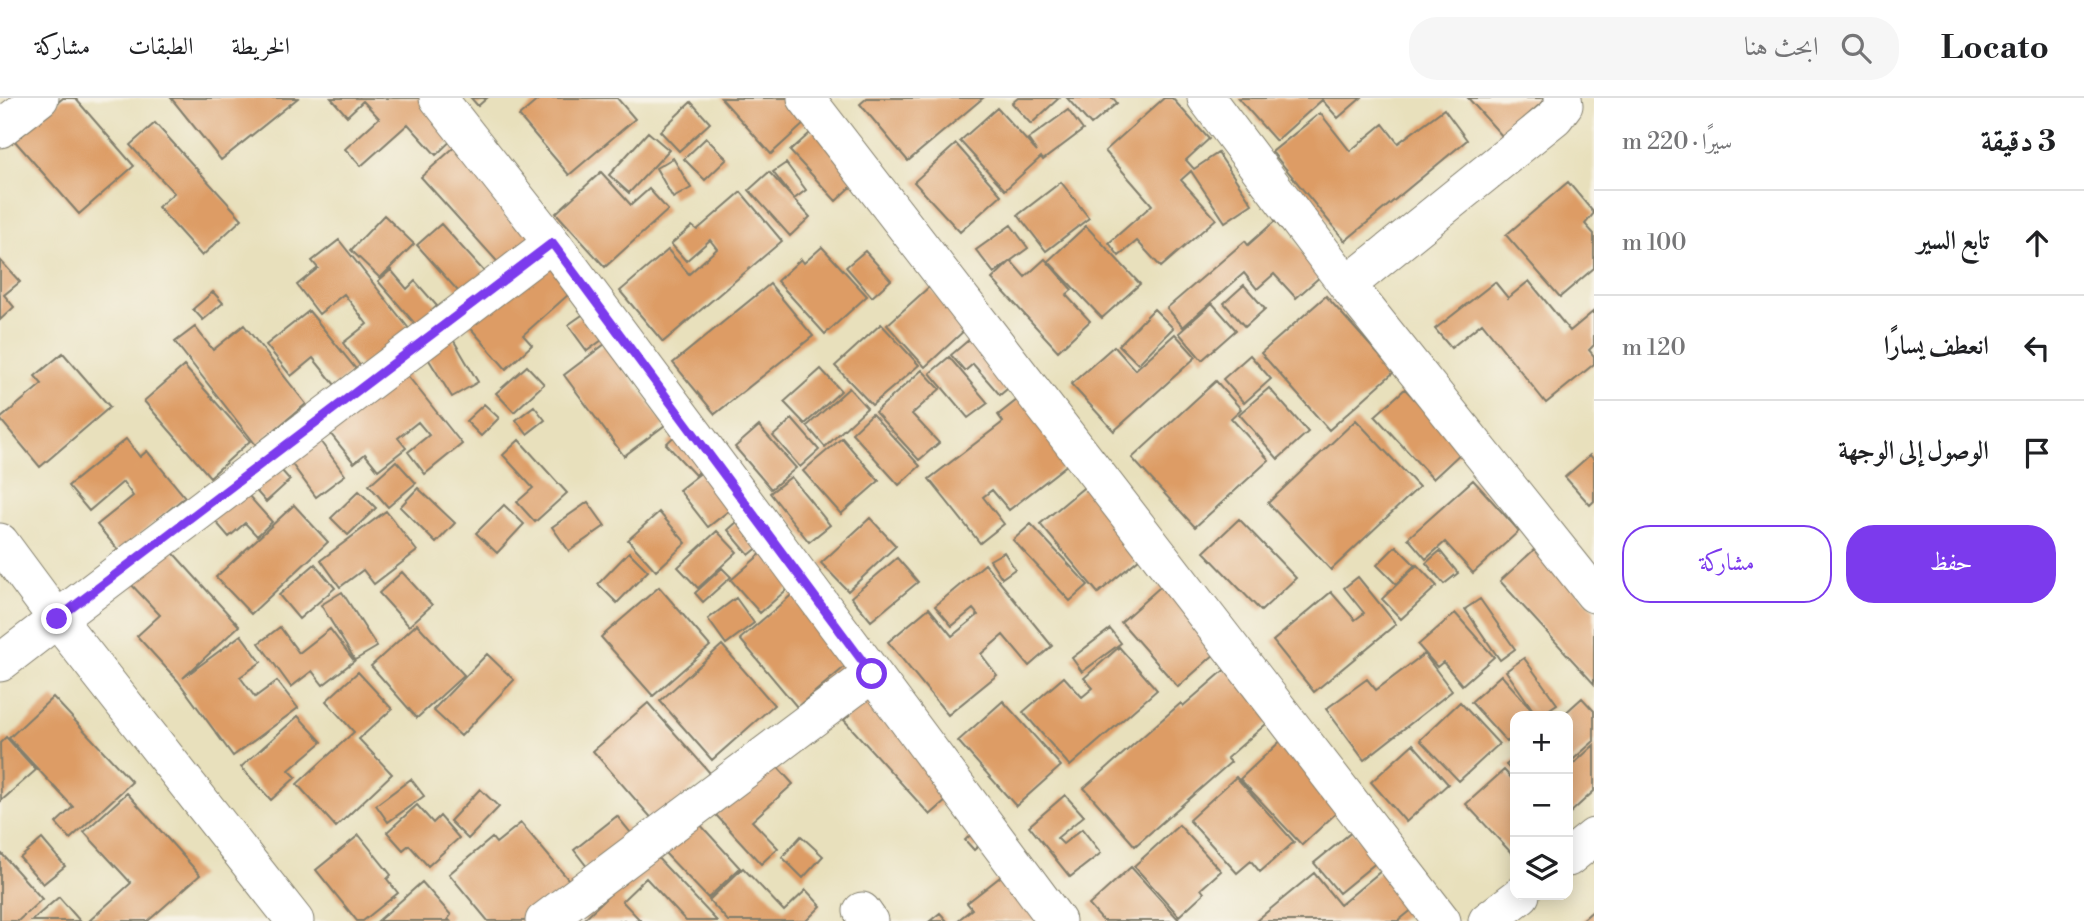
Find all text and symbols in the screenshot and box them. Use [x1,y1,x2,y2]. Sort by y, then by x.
search box [1409,17,1899,80]
text: Locato [1941,28,2049,69]
icon: search [1837,29,1875,67]
text: ابحث هنا [1744,31,1819,63]
text: مشاركة [35,32,90,62]
text: الطبقات [128,32,194,62]
text: الخريطة [232,32,290,62]
text: 3 دقيقة [1981,123,2056,161]
text: سيرًا · 220 m [1622,128,1732,156]
icon: ahead [2018,224,2056,262]
text: تابع السير [1917,225,1989,257]
text: 100 m [1622,229,1687,257]
icon: left [2018,329,2056,367]
text: انعطف يسارًا [1884,330,1989,362]
text: 120 m [1622,334,1686,362]
icon: arrive [2018,434,2056,472]
text: الوصول إلى الوجهة [1838,435,1989,467]
button: مشاركة [1622,525,1832,603]
button: حفظ [1846,525,2056,603]
route end [41,603,72,634]
route start [856,658,887,689]
map controls [1510,711,1573,900]
button: + [1510,711,1573,774]
button: − [1510,774,1573,837]
button: layers [1510,837,1573,900]

